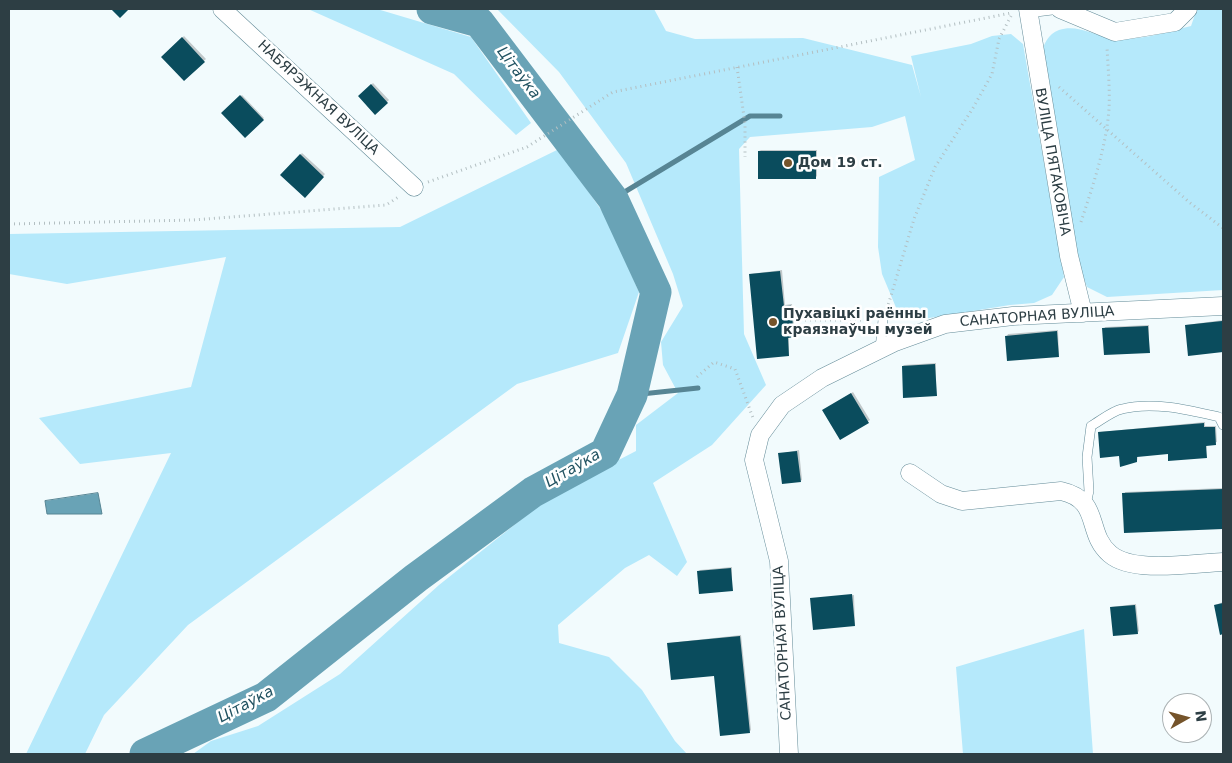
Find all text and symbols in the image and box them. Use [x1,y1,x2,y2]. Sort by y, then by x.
street label: НАБЯРЭЖНАЯ ВУЛІЦА [254,37,382,159]
water label: Цітаўка [492,43,544,103]
street label: ВУЛІЦА ПЯТАКОВІЧА [1031,87,1073,237]
place label: Дом 19 ст. [798,155,882,171]
marker: Дом 19 ст. [782,157,794,169]
street label: САНАТОРНАЯ ВУЛІЦА [959,303,1115,331]
place label: Пухавіцкі раённы краязнаўчы музей [783,306,932,338]
marker: Пухавіцкі раённы краязнаўчы музей [767,316,779,328]
water label: Цітаўка [542,446,604,492]
street label: САНАТОРНАЯ ВУЛІЦА [771,565,795,721]
water label: Цітаўка [215,683,277,727]
north arrow [1162,693,1212,743]
text: N [1192,710,1210,723]

